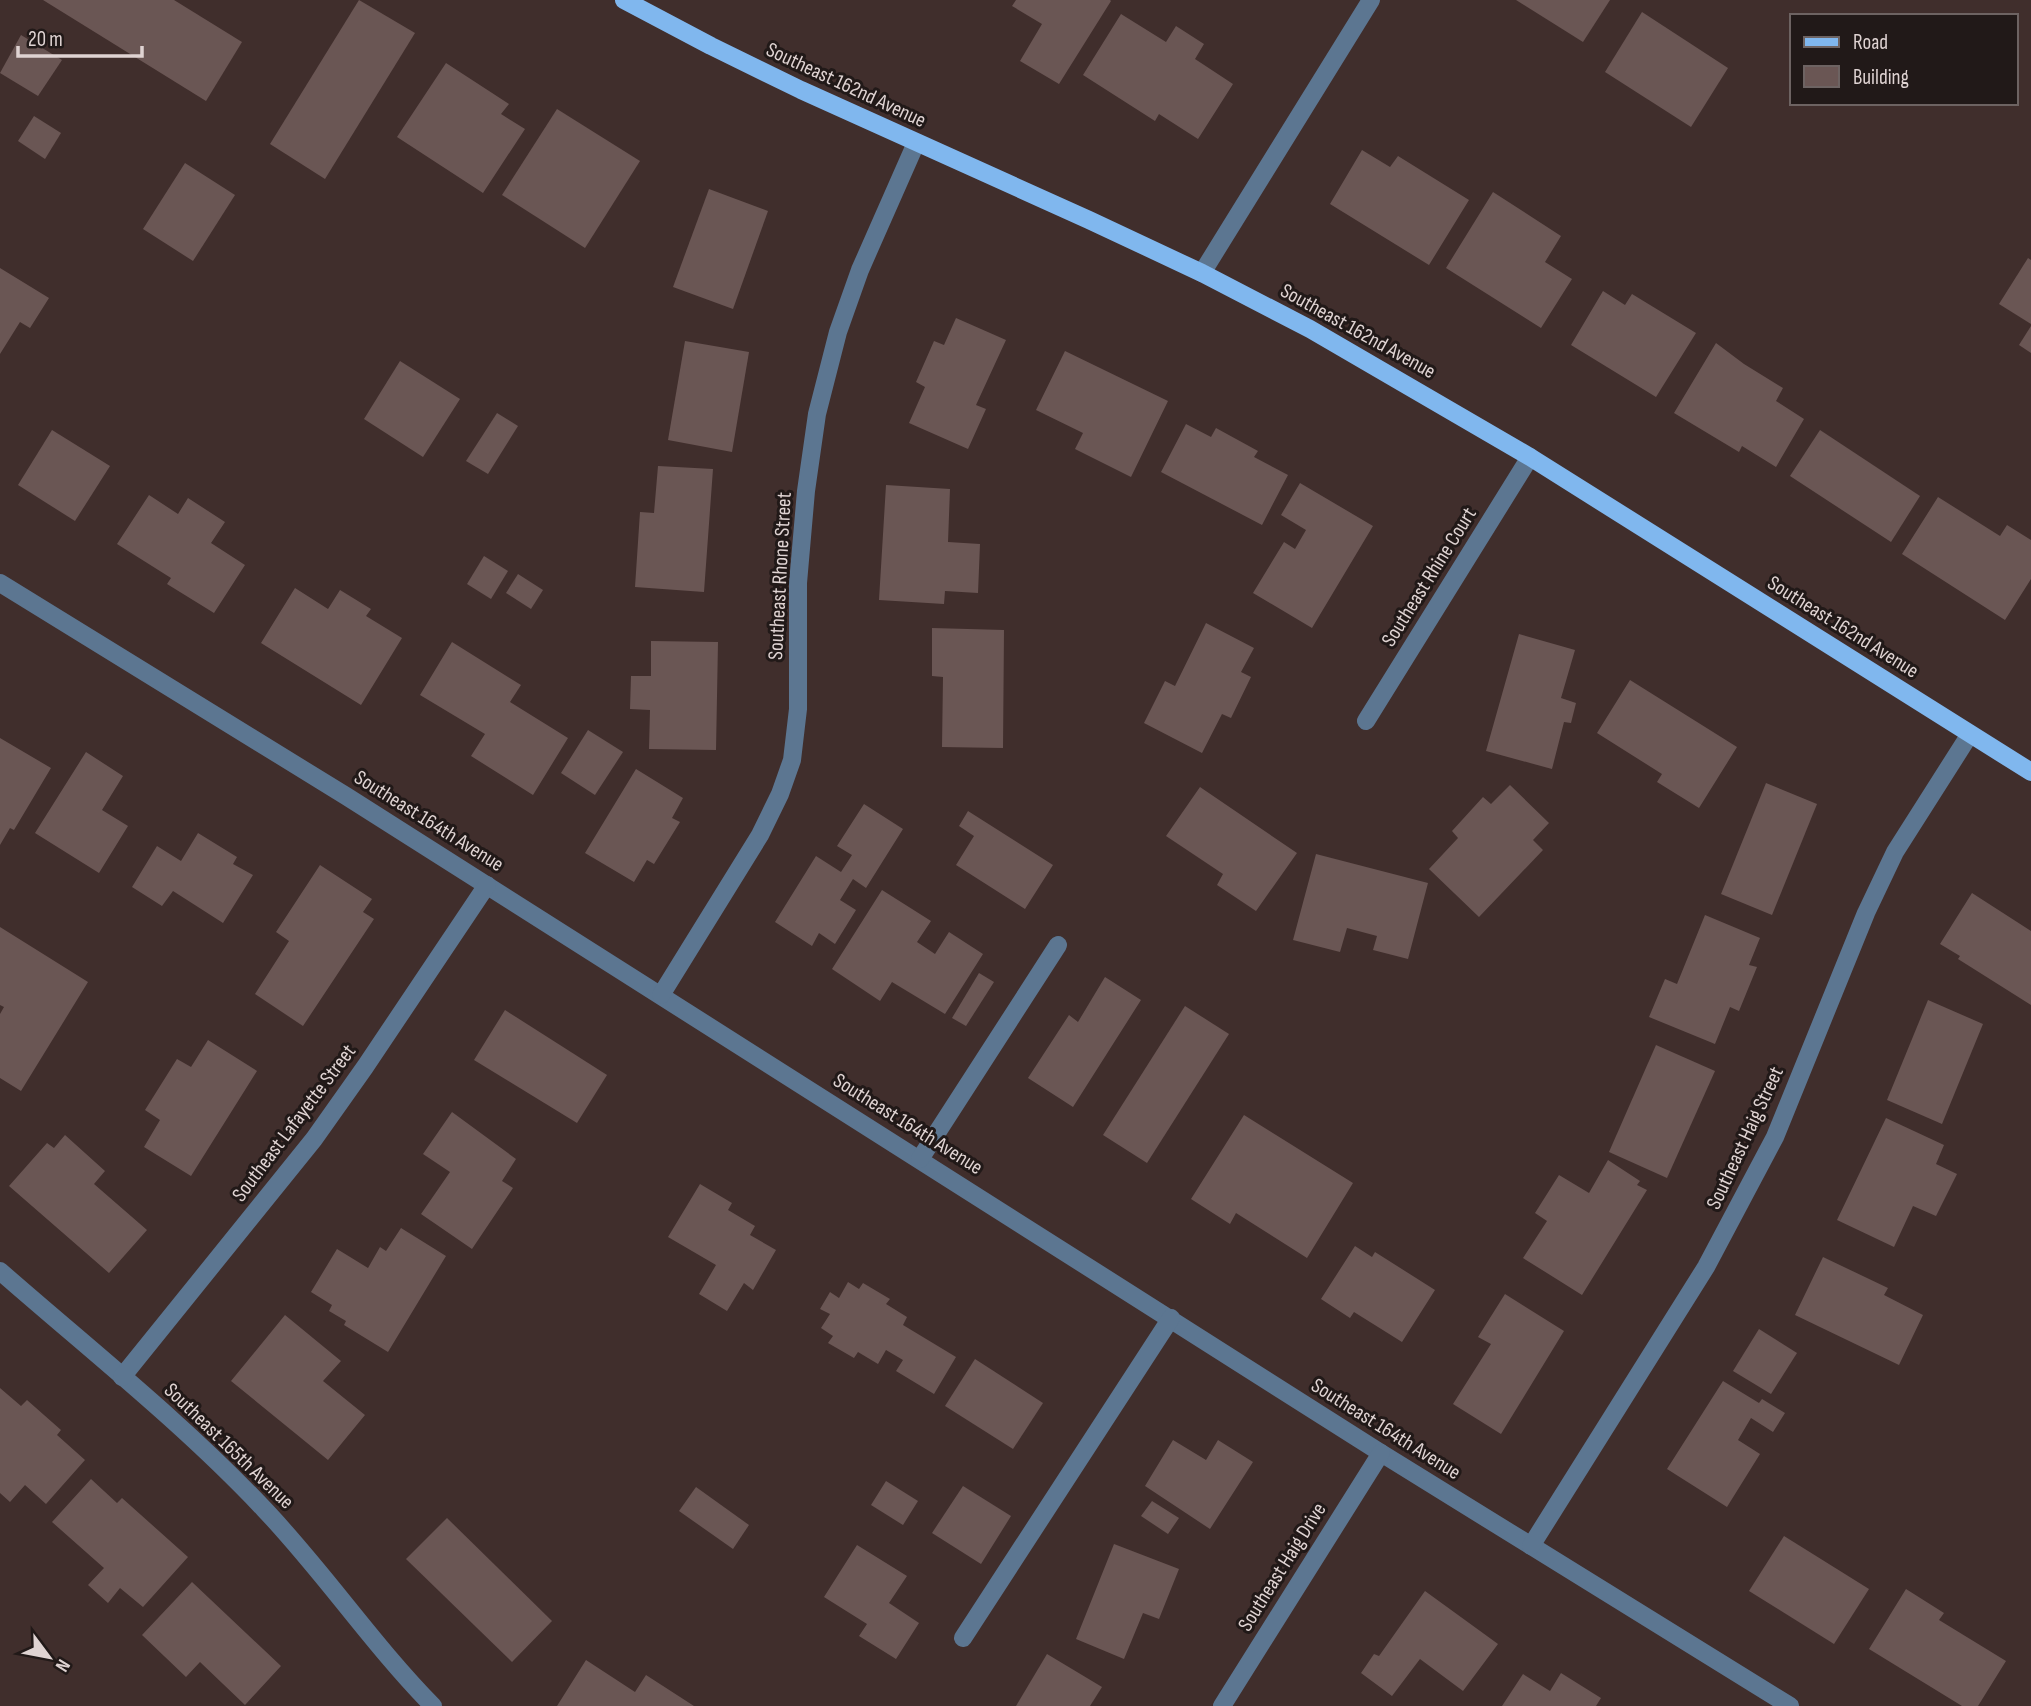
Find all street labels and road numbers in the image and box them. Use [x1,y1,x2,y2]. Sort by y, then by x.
street label: Southeast 162nd Avenue [762,37,930,133]
street label: Southeast 162nd Avenue [1276,278,1440,384]
street label: Southeast Rhone Street [763,491,797,661]
street label: Southeast Rhine Court [1376,503,1482,651]
street label: Southeast 162nd Avenue [1763,570,1923,684]
street label: Southeast 164th Avenue [350,765,508,877]
street label: Southeast Lafayette Street [227,1039,361,1207]
street label: Southeast Haig Street [1701,1063,1789,1213]
street label: Southeast 164th Avenue [829,1068,987,1180]
street label: Southeast 164th Avenue [1307,1373,1465,1485]
street label: Southeast 165th Avenue [159,1378,299,1514]
street label: Southeast Haig Drive [1233,1498,1331,1636]

